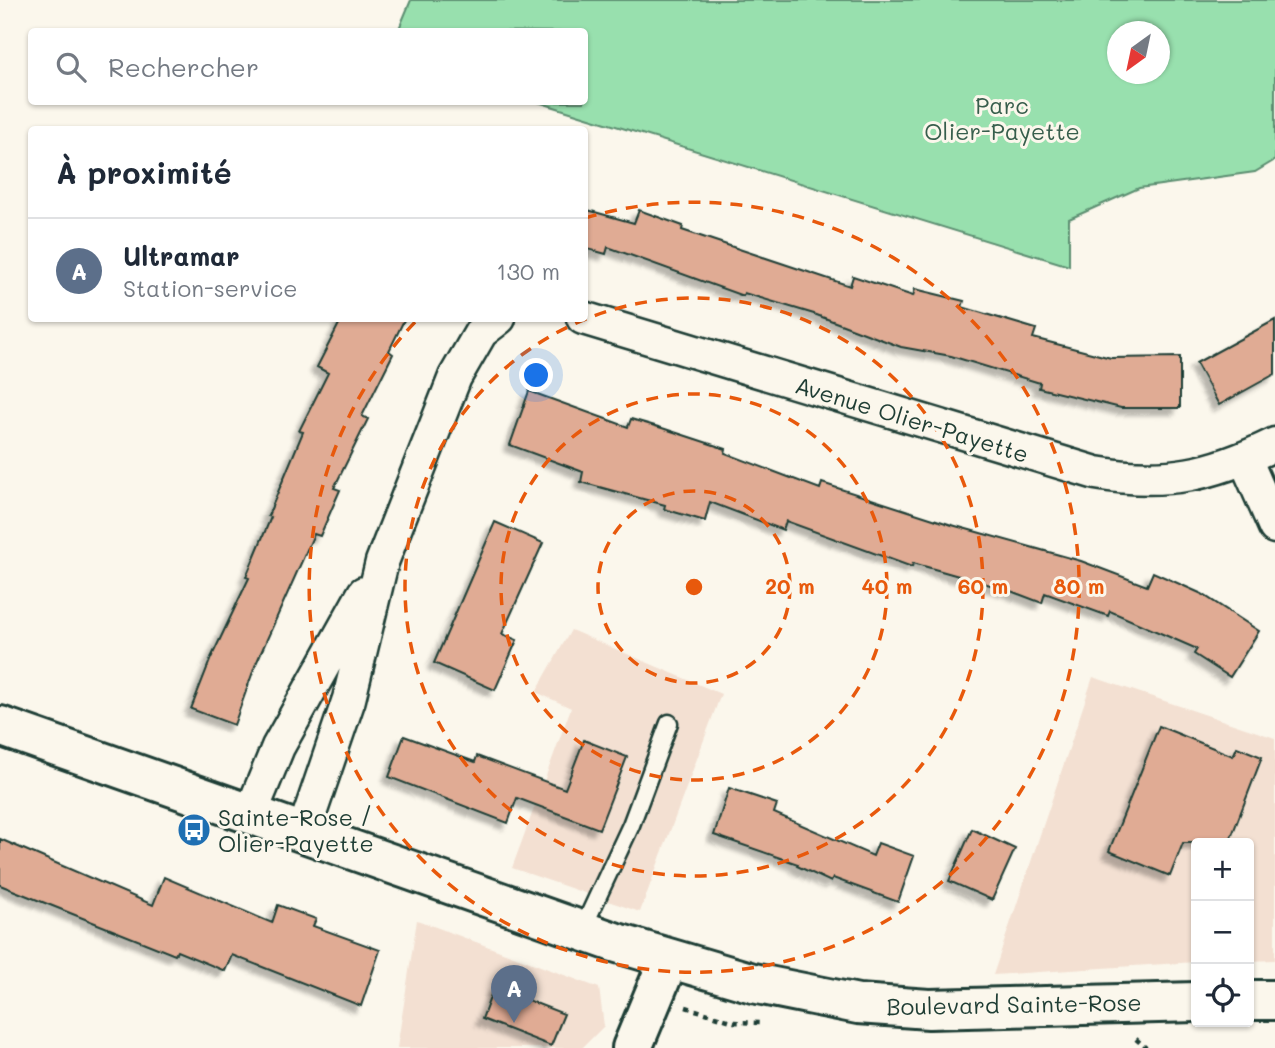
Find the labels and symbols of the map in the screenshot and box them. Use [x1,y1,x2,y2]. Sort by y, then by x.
north arrow [1107,21,1170,84]
park label: Parc Olier-Payette [924,90,1080,146]
your location [519,358,553,392]
street label: Avenue Olier-Payette [792,369,1032,469]
text: 20 m [765,572,815,599]
text: 40 m [861,572,913,599]
text: 60 m [958,572,1008,599]
text: 80 m [1054,572,1104,599]
centre of rings [682,575,706,599]
place label: Sainte-Rose / Olier-Payette [218,802,374,858]
bus stop icon: Sainte-Rose / Olier-Payette [175,811,213,849]
pin: A [491,965,537,1023]
street label: Boulevard Sainte-Rose [886,987,1142,1021]

